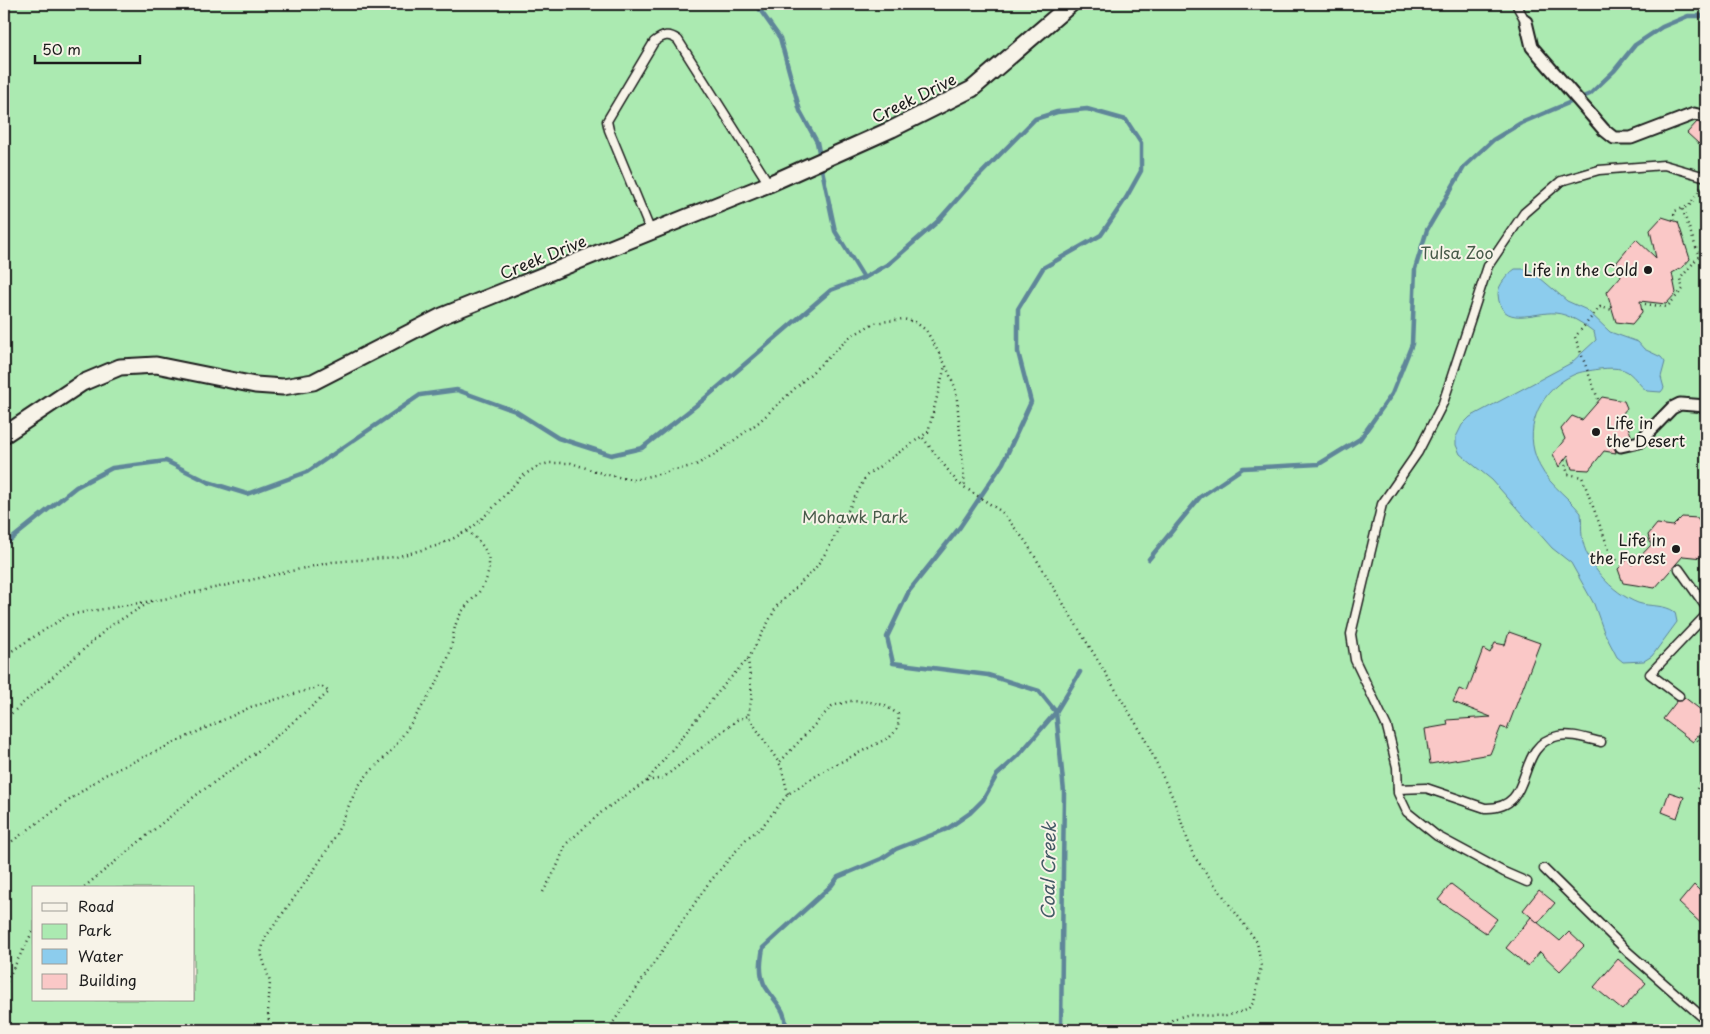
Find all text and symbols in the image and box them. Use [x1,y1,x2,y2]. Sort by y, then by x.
scale bar [35,32,140,64]
text: 50 m [42,37,81,60]
street label: Creek Drive [867,66,960,128]
street label: Creek Drive [496,228,589,284]
park label: Tulsa Zoo [1421,240,1493,264]
place label: Life in the Cold [1523,257,1638,281]
marker: Life in the Cold [1642,264,1654,276]
place label: Life in the Desert [1606,410,1686,452]
marker: Life in the Desert [1590,426,1602,438]
park label: Mohawk Park [802,504,908,528]
place label: Life in the Forest [1589,527,1666,569]
marker: Life in the Forest [1670,543,1682,555]
water label: Coal Creek [1033,821,1062,920]
legend [32,886,195,1002]
text: Road [78,894,114,917]
text: Park [78,918,112,941]
text: Water [78,944,123,967]
text: Building [78,968,137,991]

